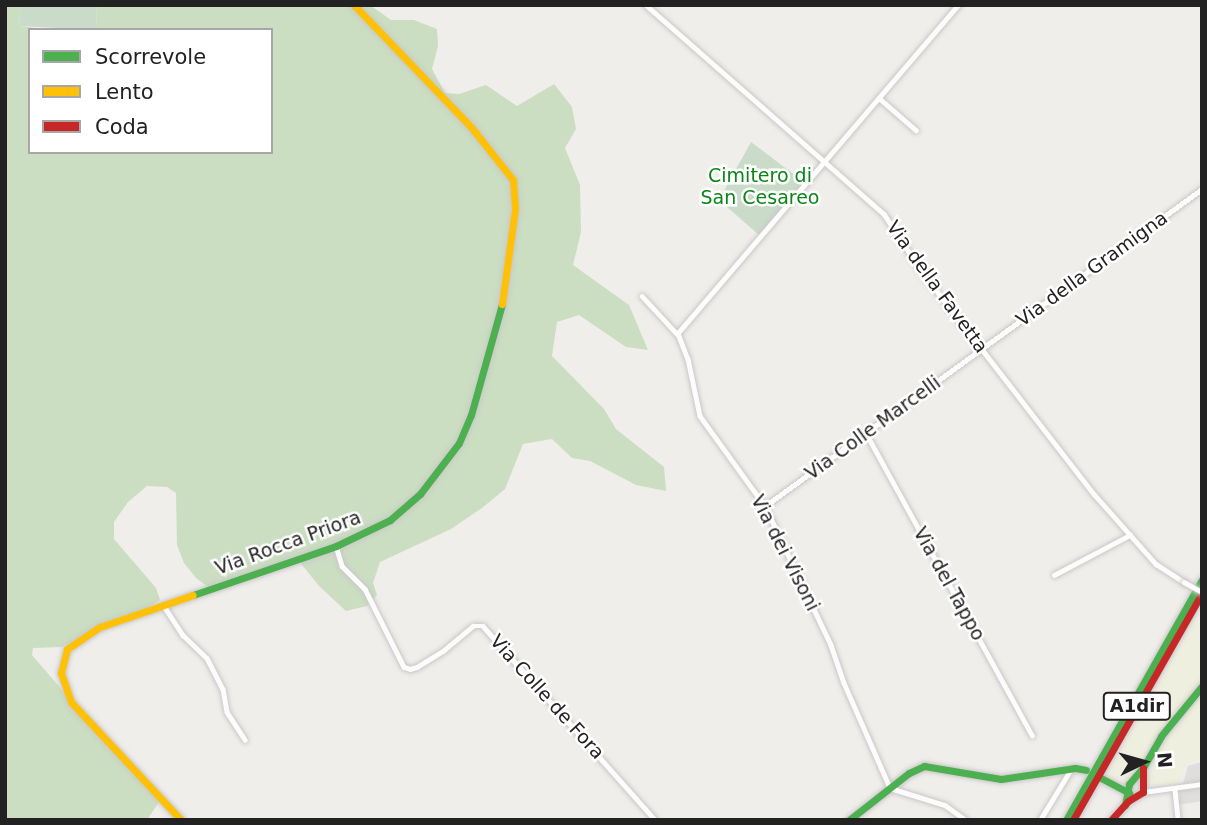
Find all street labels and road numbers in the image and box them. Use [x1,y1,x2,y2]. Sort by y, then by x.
street label: Via della Gramigna [1012,207,1172,331]
street label: Via della Favetta [881,216,993,358]
street label: Via Colle Marcelli [801,371,945,485]
street label: Via dei Visoni [746,491,824,615]
street label: Via Rocca Priora [212,506,364,580]
street label: Via del Tappo [908,523,990,645]
street label: Via Colle de Fora [485,630,609,764]
road number: A1dir [1102,692,1172,720]

